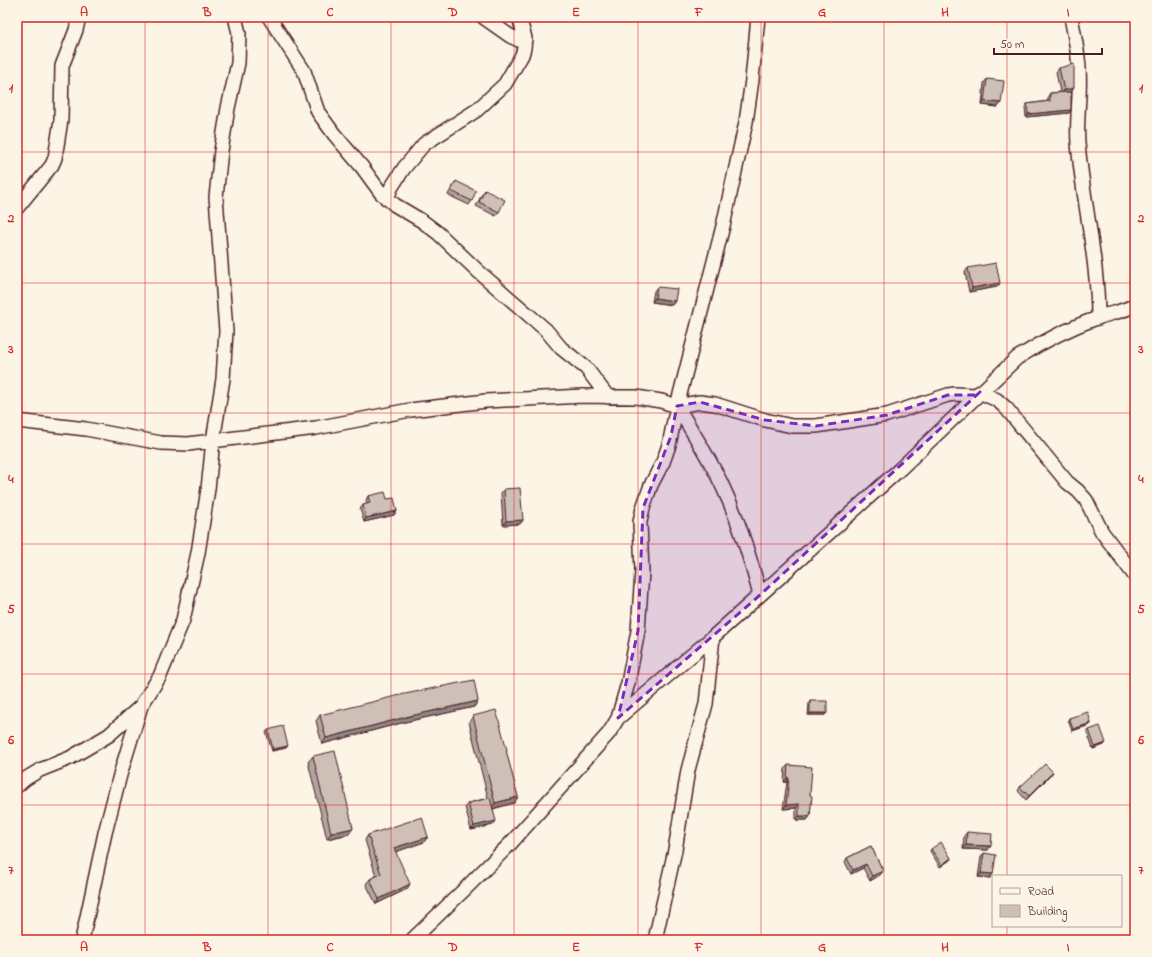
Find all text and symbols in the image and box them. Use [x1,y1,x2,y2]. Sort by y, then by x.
text: A [80,3,88,22]
text: B [202,3,212,22]
text: C [326,3,334,22]
text: D [447,3,458,22]
text: E [572,3,580,22]
text: F [694,3,704,22]
text: G [818,3,826,22]
text: H [941,3,949,22]
text: I [1066,3,1070,22]
scale bar [994,30,1102,56]
text: 50 m [1000,36,1024,54]
text: 1 [9,79,14,98]
text: 1 [1139,79,1144,98]
text: 2 [7,209,15,228]
text: 2 [1137,209,1145,228]
text: 3 [7,340,14,359]
text: 3 [1137,340,1144,359]
text: 4 [7,470,14,489]
text: 4 [1137,470,1144,489]
text: 5 [7,600,15,619]
text: 5 [1137,600,1145,619]
text: 6 [7,731,14,750]
text: 6 [1137,731,1144,750]
text: 7 [8,861,14,880]
text: 7 [1138,861,1144,880]
legend [992,875,1122,927]
text: Road [1028,883,1054,901]
text: Building [1027,903,1067,922]
text: A [80,938,88,957]
text: B [202,938,212,957]
text: C [326,938,334,957]
text: D [447,938,458,957]
text: E [572,938,580,957]
text: F [694,938,704,957]
text: G [818,938,826,957]
text: H [941,938,949,957]
text: I [1066,938,1070,957]

